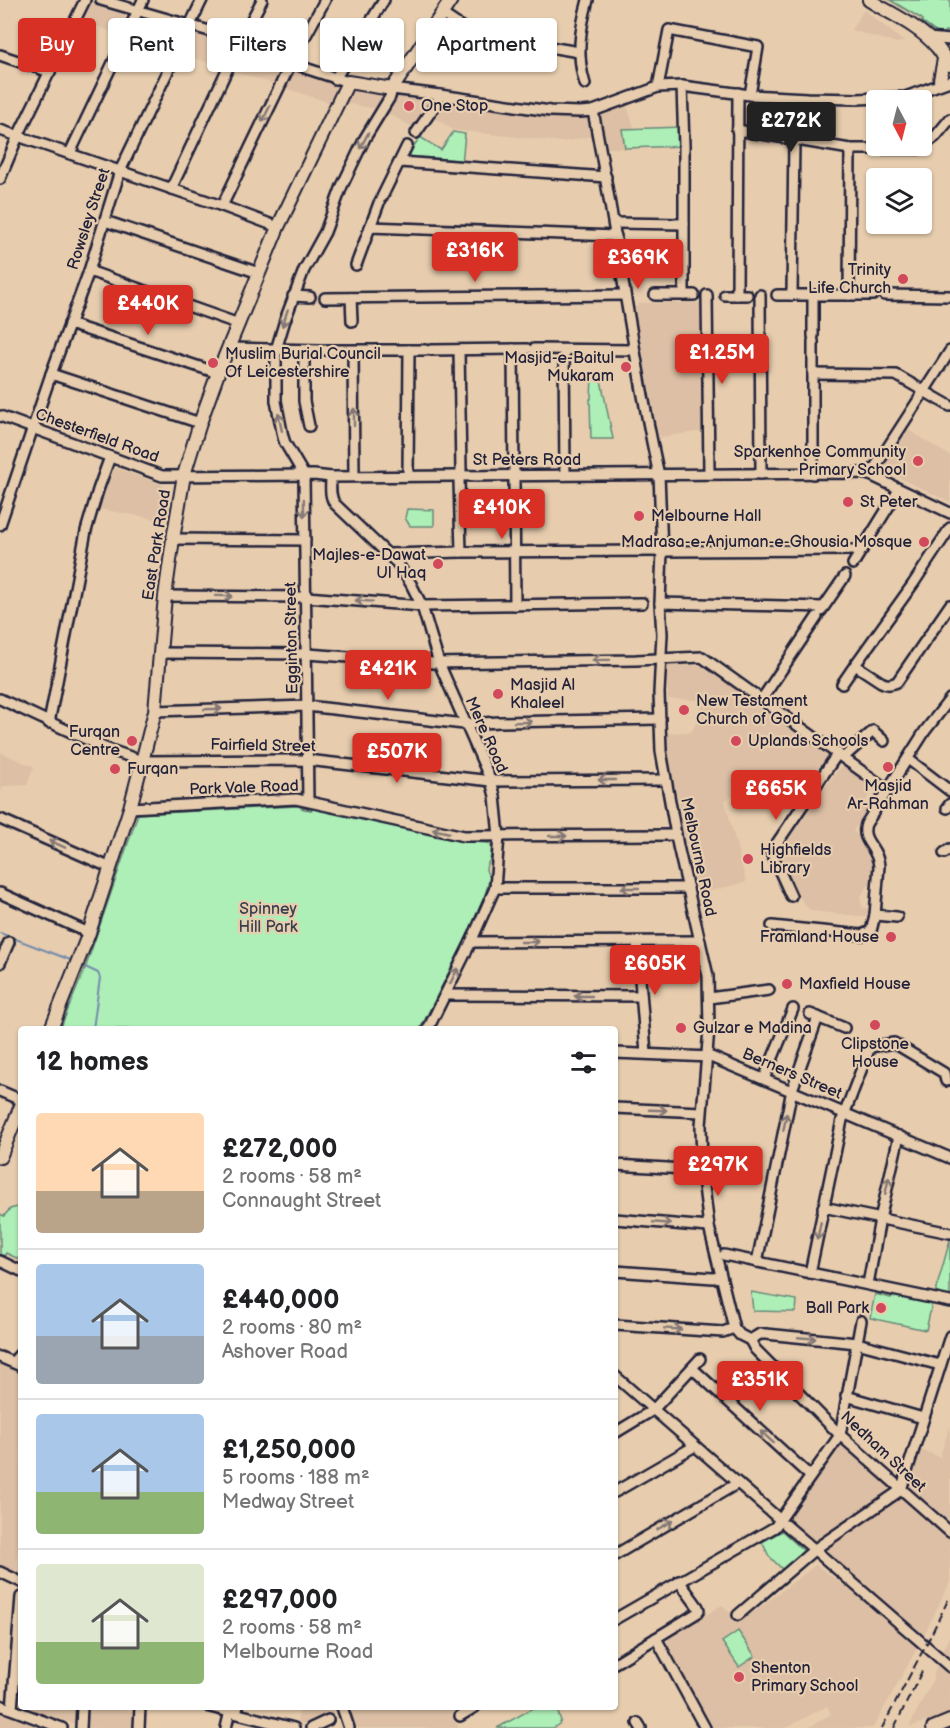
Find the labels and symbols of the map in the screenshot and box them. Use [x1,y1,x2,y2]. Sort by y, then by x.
north arrow [866,90,932,156]
place label: One Stop [421,97,488,116]
marker: One Stop [402,99,416,113]
pin: £272K [749,102,833,153]
one-way arrow [260,104,272,122]
one-way arrow [358,131,369,149]
street label: Rowsley Street [64,166,114,272]
pin: £316K [433,232,517,283]
pin: £369K [596,239,680,290]
place label: Trinity Life Church [808,261,892,298]
marker: Trinity Life Church [896,272,910,286]
pin: £440K [106,285,190,336]
one-way arrow [279,308,290,327]
pin: £1.25M [673,334,771,385]
place label: Muslim Burial Council Of Leicestershire [225,345,381,382]
place label: Masjid-e-Baitul Mukaram [504,349,614,386]
marker: Muslim Burial Council Of Leicestershire [206,356,220,370]
marker: Masjid-e-Baitul Mukaram [619,360,633,374]
street label: Chesterfield Road [33,405,161,467]
one-way arrow [348,408,359,428]
one-way arrow [274,413,285,432]
place label: Sparkenhoe Community Primary School [734,443,907,480]
street label: St Peters Road [473,451,581,470]
marker: Sparkenhoe Community Primary School [911,454,925,468]
street label: East Park Road [139,488,175,602]
pin: £410K [460,489,544,540]
place label: St Peter [860,493,918,512]
marker: St Peter [841,495,855,509]
one-way arrow [299,497,310,517]
place label: Melbourne Hall [651,507,761,526]
marker: Melbourne Hall [632,509,646,523]
place label: Madrasa-e-Anjuman-e-Ghousia Mosque [621,533,913,552]
marker: Madrasa-e-Anjuman-e-Ghousia Mosque [917,535,931,549]
place label: Majles-e-Dawat Ul Haq [312,546,426,583]
marker: Majles-e-Dawat Ul Haq [431,557,445,571]
street label: Egginton Street [282,582,302,694]
one-way arrow [213,591,233,602]
one-way arrow [354,596,374,607]
pin: £421K [346,650,430,701]
one-way arrow [592,654,612,666]
place label: Masjid Al Khaleel [510,676,575,713]
marker: Masjid Al Khaleel [491,687,505,701]
place label: New Testament Church of God [696,692,808,729]
street label: Mere Road [461,694,511,776]
one-way arrow [203,703,223,714]
marker: New Testament Church of God [677,703,691,717]
one-way arrow [512,716,532,727]
place label: Furqan Centre [69,723,121,760]
place label: Uplands Schools [748,732,868,751]
pin: £507K [355,733,439,784]
marker: Furqan Centre [125,734,139,748]
marker: Uplands Schools [729,734,743,748]
street label: Fairfield Street [210,736,316,756]
place label: Furqan [127,760,178,779]
marker: Masjid Ar-Rahman [881,760,895,774]
marker: Furqan [108,762,122,776]
pin: £665K [734,770,818,821]
one-way arrow [597,774,617,786]
street label: Park Vale Road [189,777,299,799]
place label: Masjid Ar-Rahman [847,777,929,814]
street label: Melbourne Road [676,796,720,918]
one-way arrow [432,825,451,836]
one-way arrow [547,830,567,841]
one-way arrow [48,838,67,849]
place label: Highfields Library [760,841,831,878]
marker: Highfields Library [741,852,755,866]
one-way arrow [620,882,640,894]
park label: Spinney Hill Park [239,900,298,937]
place label: Framland House [760,928,880,947]
marker: Framland House [884,930,898,944]
one-way arrow [519,936,539,948]
pin: £605K [613,945,697,996]
one-way arrow [449,968,460,986]
place label: Maxfield House [799,975,911,994]
marker: Maxfield House [780,977,794,991]
one-way arrow [573,990,593,1002]
marker: Clipstone House [868,1018,882,1032]
place label: Gulzar e Madina [693,1019,812,1038]
marker: Gulzar e Madina [674,1021,688,1035]
place label: Clipstone House [841,1035,909,1072]
street label: Berners Street [739,1044,845,1104]
one-way arrow [648,1104,668,1115]
one-way arrow [780,1113,791,1133]
pin: £297K [676,1146,760,1197]
one-way arrow [882,1177,894,1196]
one-way arrow [652,1218,671,1229]
one-way arrow [812,1221,824,1240]
place label: Ball Park [805,1299,869,1318]
marker: Ball Park [874,1301,888,1315]
one-way arrow [663,1323,683,1334]
one-way arrow [797,1333,817,1344]
pin: £351K [718,1361,802,1412]
street label: Nedham Street [836,1408,930,1496]
one-way arrow [760,1430,775,1444]
one-way arrow [656,1519,673,1531]
place label: Shenton Primary School [751,1659,858,1696]
marker: Shenton Primary School [732,1670,746,1684]

